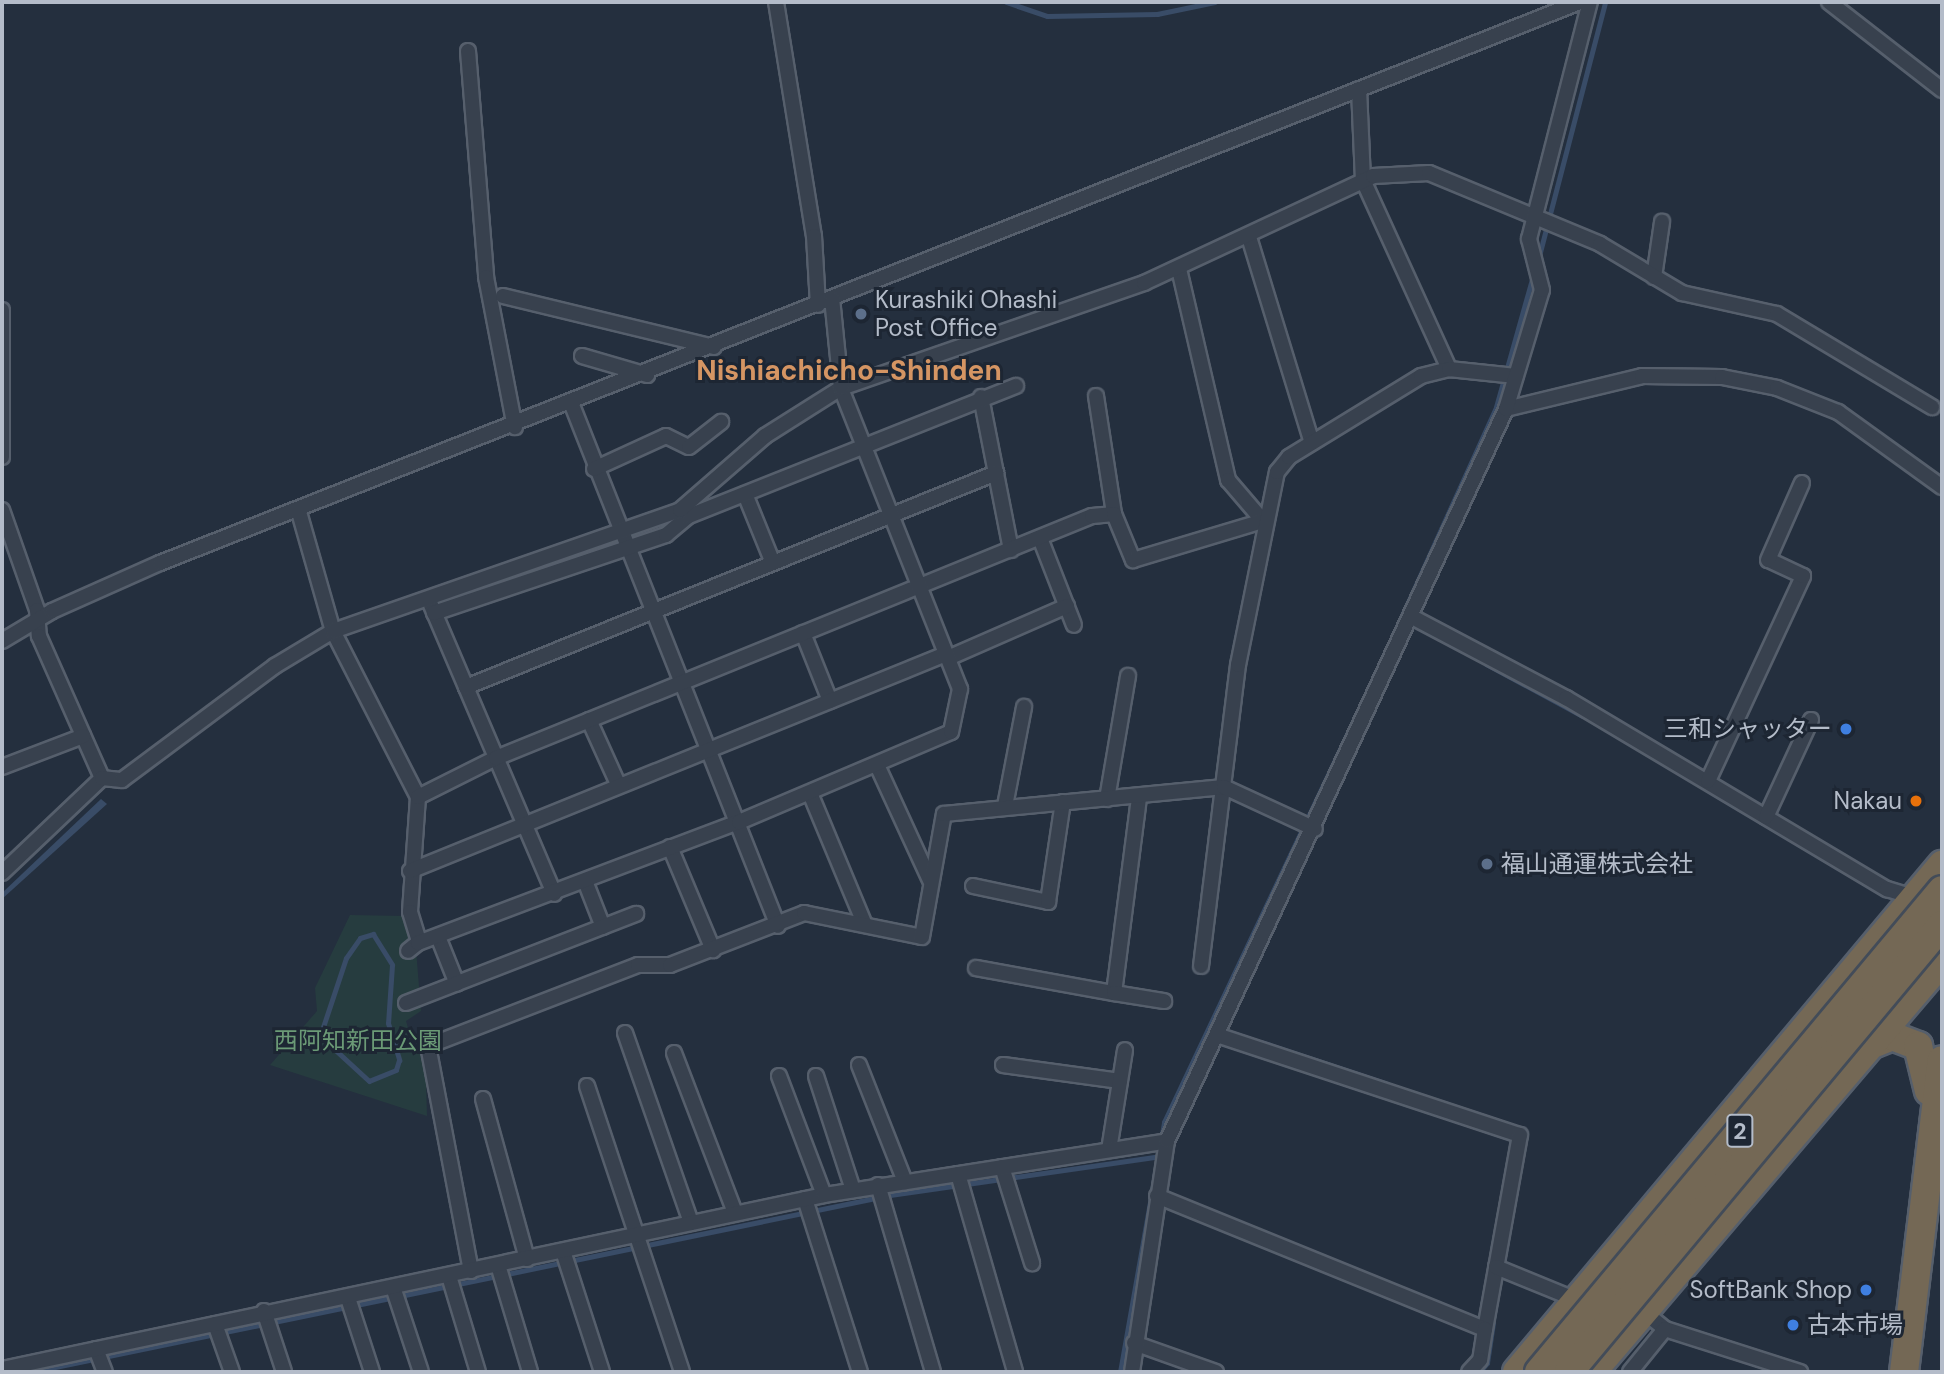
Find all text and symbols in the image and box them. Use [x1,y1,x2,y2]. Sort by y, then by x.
place label: Kurashiki Ohashi Post Office [875,286,1057,342]
marker: Kurashiki Ohashi Post Office [853,306,869,322]
district label: Nishiachicho-Shinden [696,354,1002,388]
place label: 三和シャッター [1664,715,1832,743]
marker: 三和シャッター [1838,721,1854,737]
place label: Nakau [1834,787,1902,815]
marker: Nakau [1908,793,1924,809]
place label: 福山通運株式会社 [1501,850,1693,878]
marker: 福山通運株式会社 [1479,856,1495,872]
park label: 西阿知新田公園 [274,1027,442,1055]
road number: 2 [1726,1112,1754,1150]
place label: SoftBank Shop [1690,1276,1852,1304]
marker: SoftBank Shop [1858,1282,1874,1298]
place label: 古本市場 [1807,1311,1903,1339]
marker: 古本市場 [1785,1317,1801,1333]

